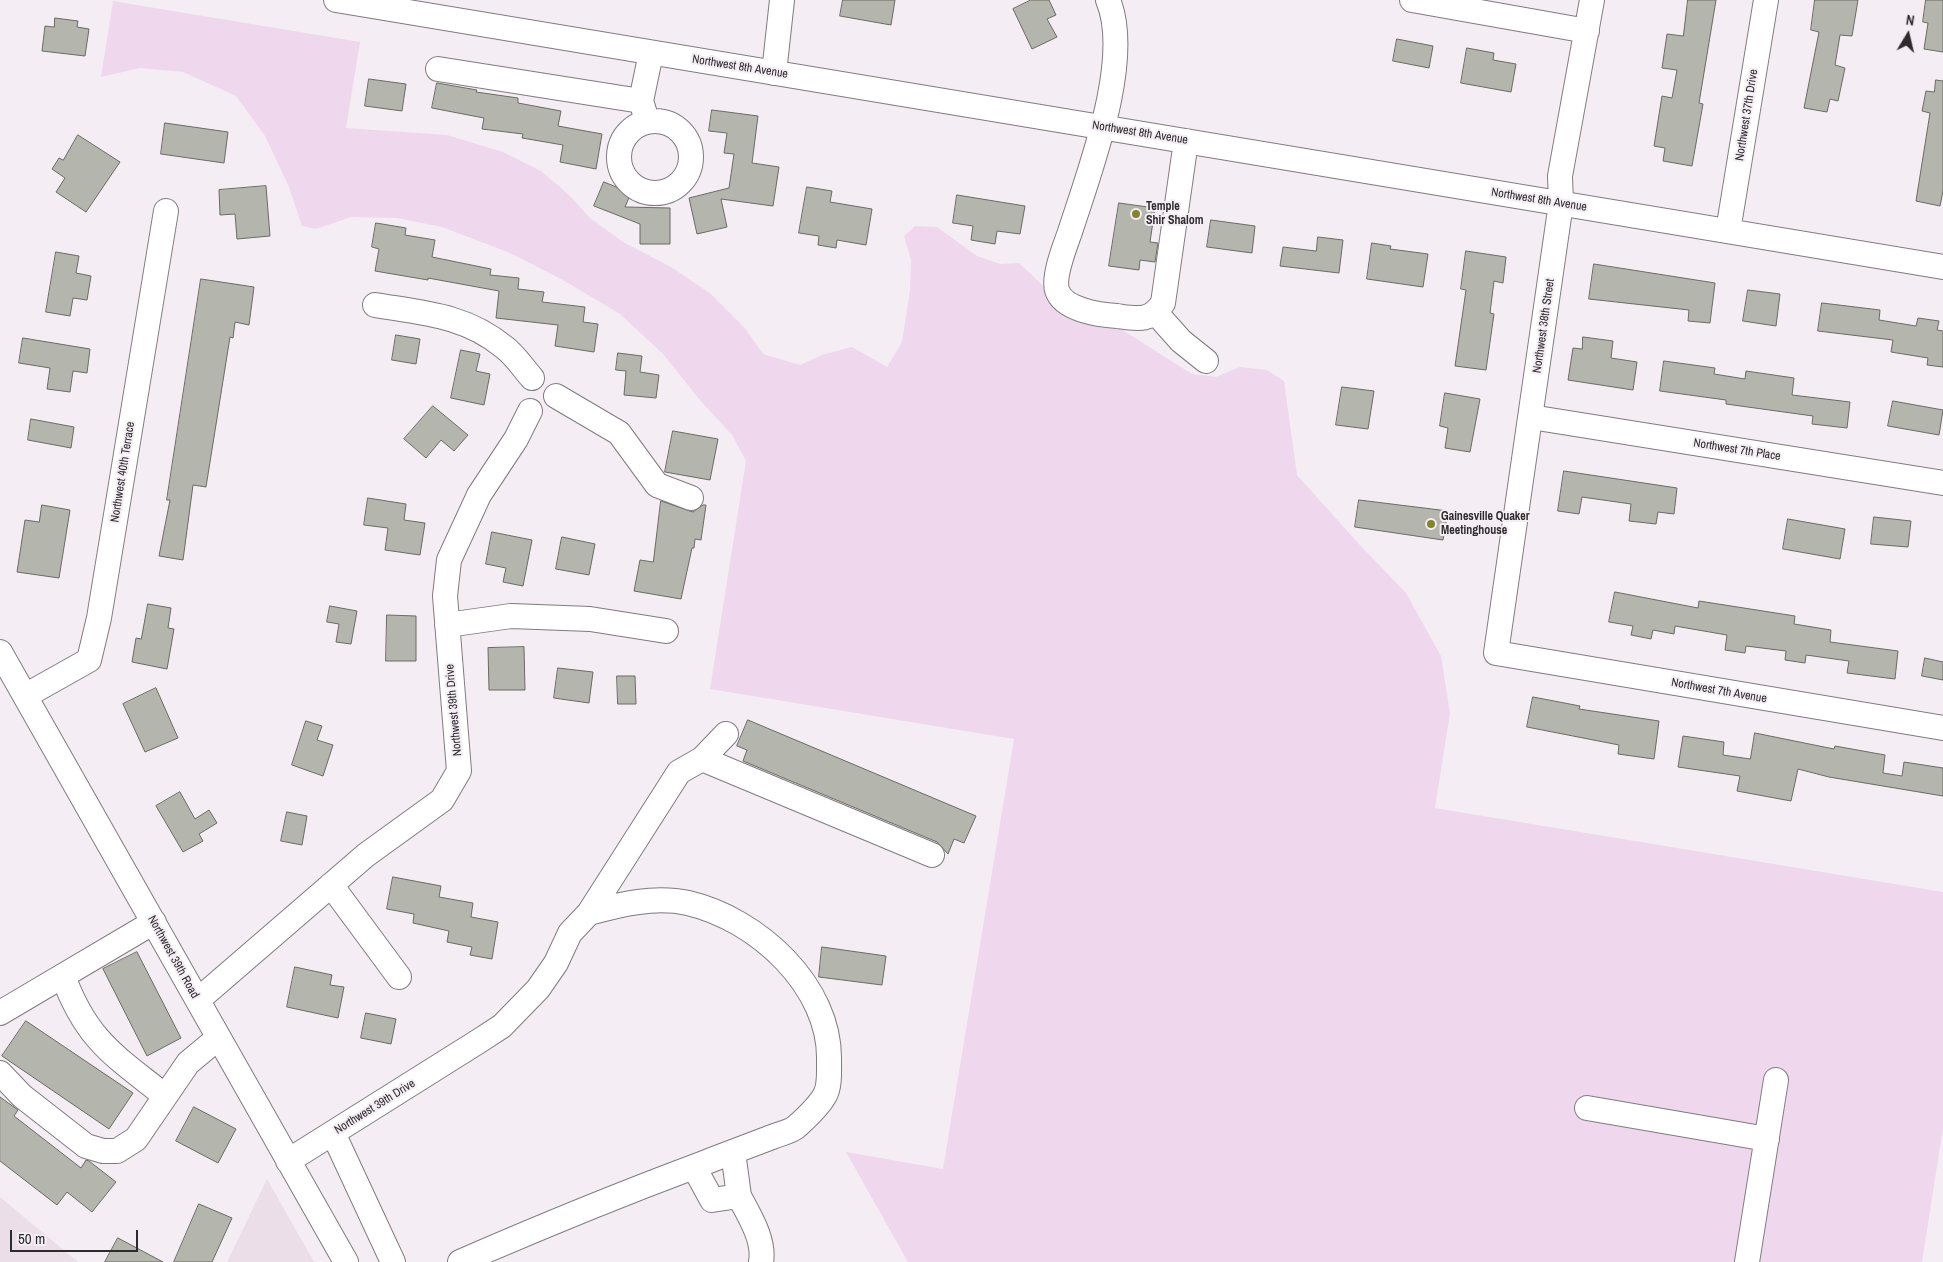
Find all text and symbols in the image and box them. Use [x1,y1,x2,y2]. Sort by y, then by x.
north arrow [1883,10,1933,60]
text: N [1905,11,1916,30]
street label: Northwest 8th Avenue [691,52,789,82]
street label: Northwest 37th Drive [1733,68,1761,162]
street label: Northwest 8th Avenue [1091,118,1189,148]
street label: Northwest 8th Avenue [1490,185,1588,215]
place label: Temple Shir Shalom [1146,200,1203,228]
marker: Temple Shir Shalom [1130,208,1142,220]
street label: Northwest 38th Street [1530,278,1558,374]
street label: Northwest 40th Terrace [108,421,138,523]
street label: Northwest 7th Place [1692,436,1782,464]
place label: Gainesville Quaker Meetinghouse [1441,510,1530,538]
marker: Gainesville Quaker Meetinghouse [1425,518,1437,530]
street label: Northwest 39th Drive [443,663,465,757]
street label: Northwest 7th Avenue [1670,676,1768,706]
street label: Northwest 39th Road [144,913,202,1001]
street label: Northwest 39th Drive [332,1076,418,1138]
scale bar [12,1220,140,1252]
text: 50 m [18,1228,45,1249]

